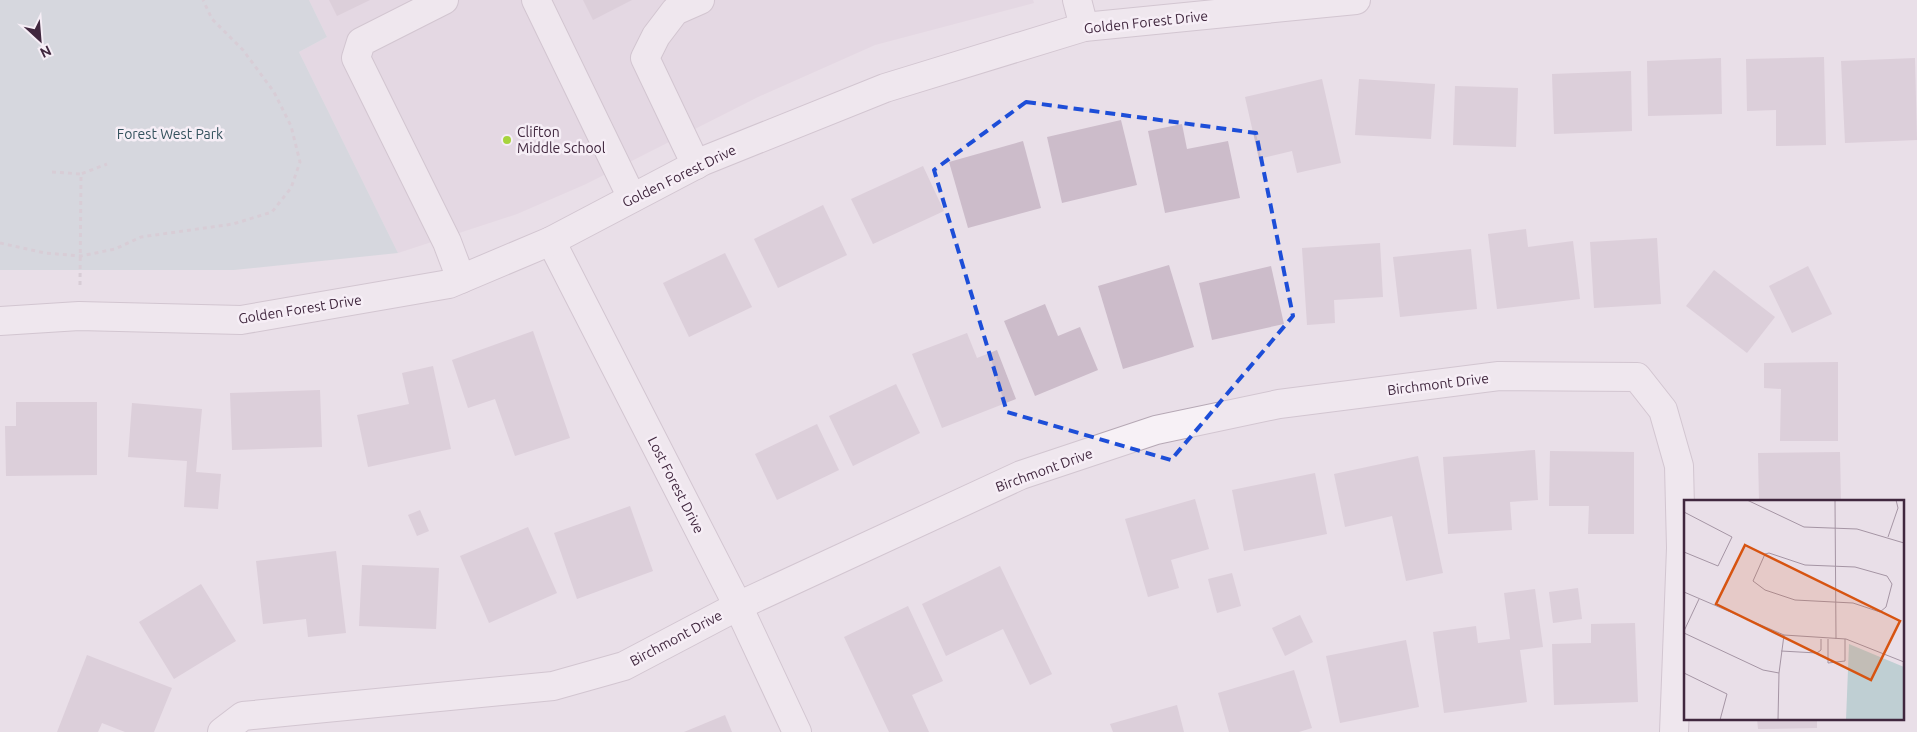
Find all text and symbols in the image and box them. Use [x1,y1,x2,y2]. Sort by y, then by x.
street label: Golden Forest Drive [1083,8,1209,36]
north arrow [15,15,65,65]
text: N [37,42,54,61]
place label: Clifton Middle School [517,124,606,156]
park label: Forest West Park [117,126,223,142]
marker: Clifton Middle School [501,134,513,146]
street label: Golden Forest Drive [619,141,739,211]
street label: Golden Forest Drive [237,291,363,327]
street label: Birchmont Drive [1386,370,1490,398]
street label: Lost Forest Drive [645,434,707,536]
street label: Birchmont Drive [993,445,1095,495]
inset map [1684,500,1904,720]
street label: Birchmont Drive [627,607,725,669]

